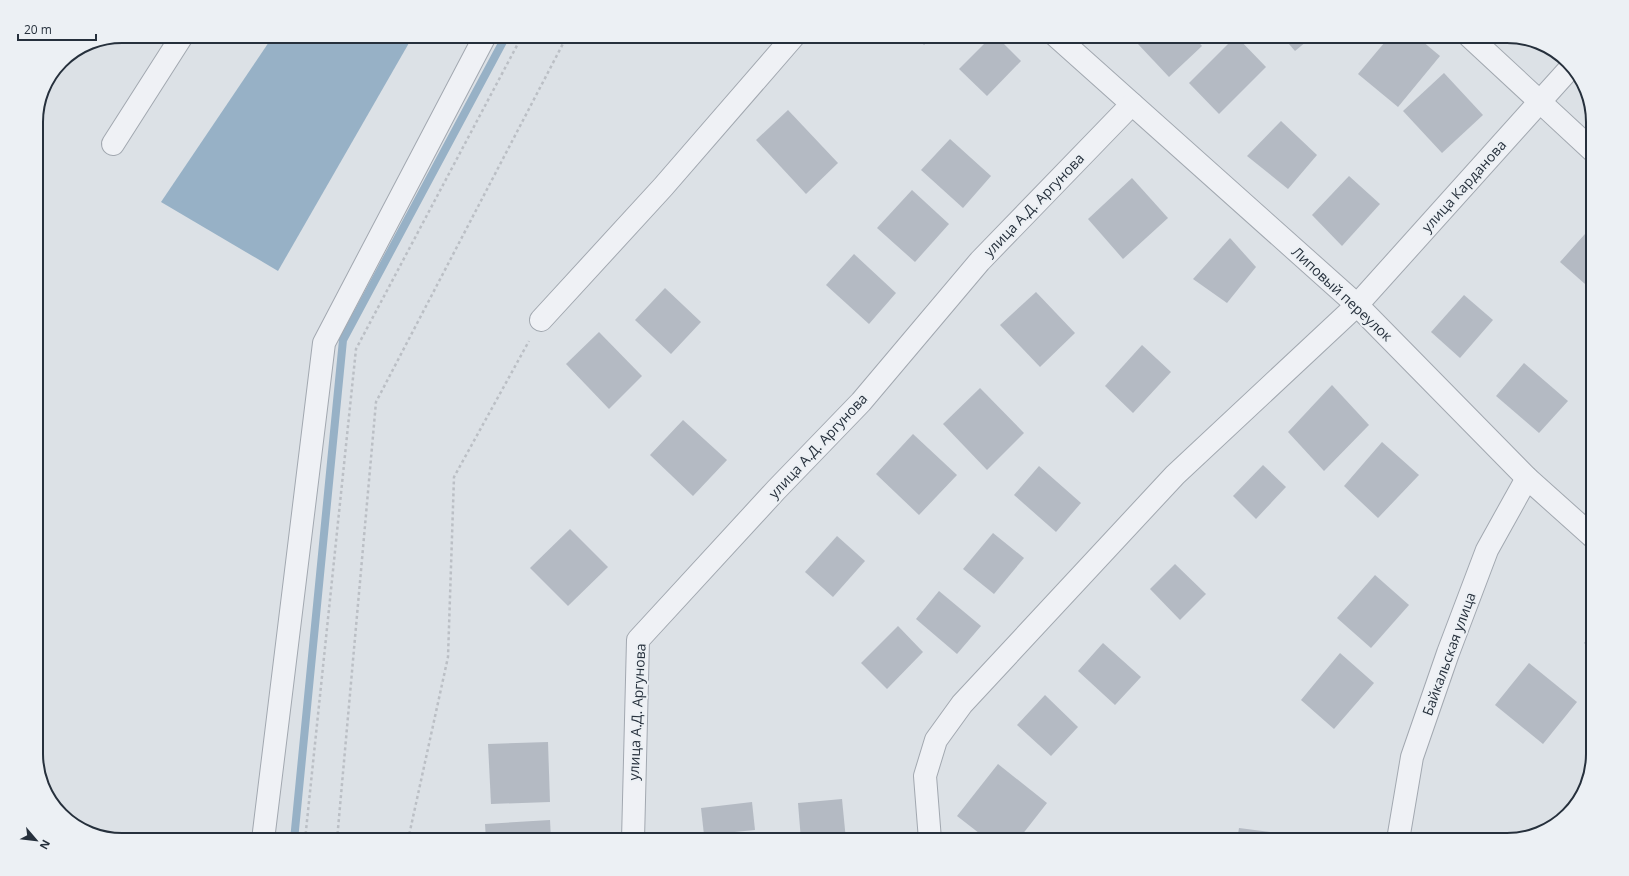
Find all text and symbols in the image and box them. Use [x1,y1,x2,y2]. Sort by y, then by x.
scale bar [18,16,96,42]
text: 20 m [24,21,52,38]
street label: улица Карданова [1417,135,1510,236]
street label: улица А.Д. Аргунова [979,149,1088,261]
street label: Липовый переулок [1288,242,1397,346]
street label: улица А.Д. Аргунова [764,389,871,502]
street label: Байкальская улица [1417,589,1480,718]
street label: улица А.Д. Аргунова [623,643,650,781]
north arrow [16,820,56,860]
text: N [37,837,54,852]

